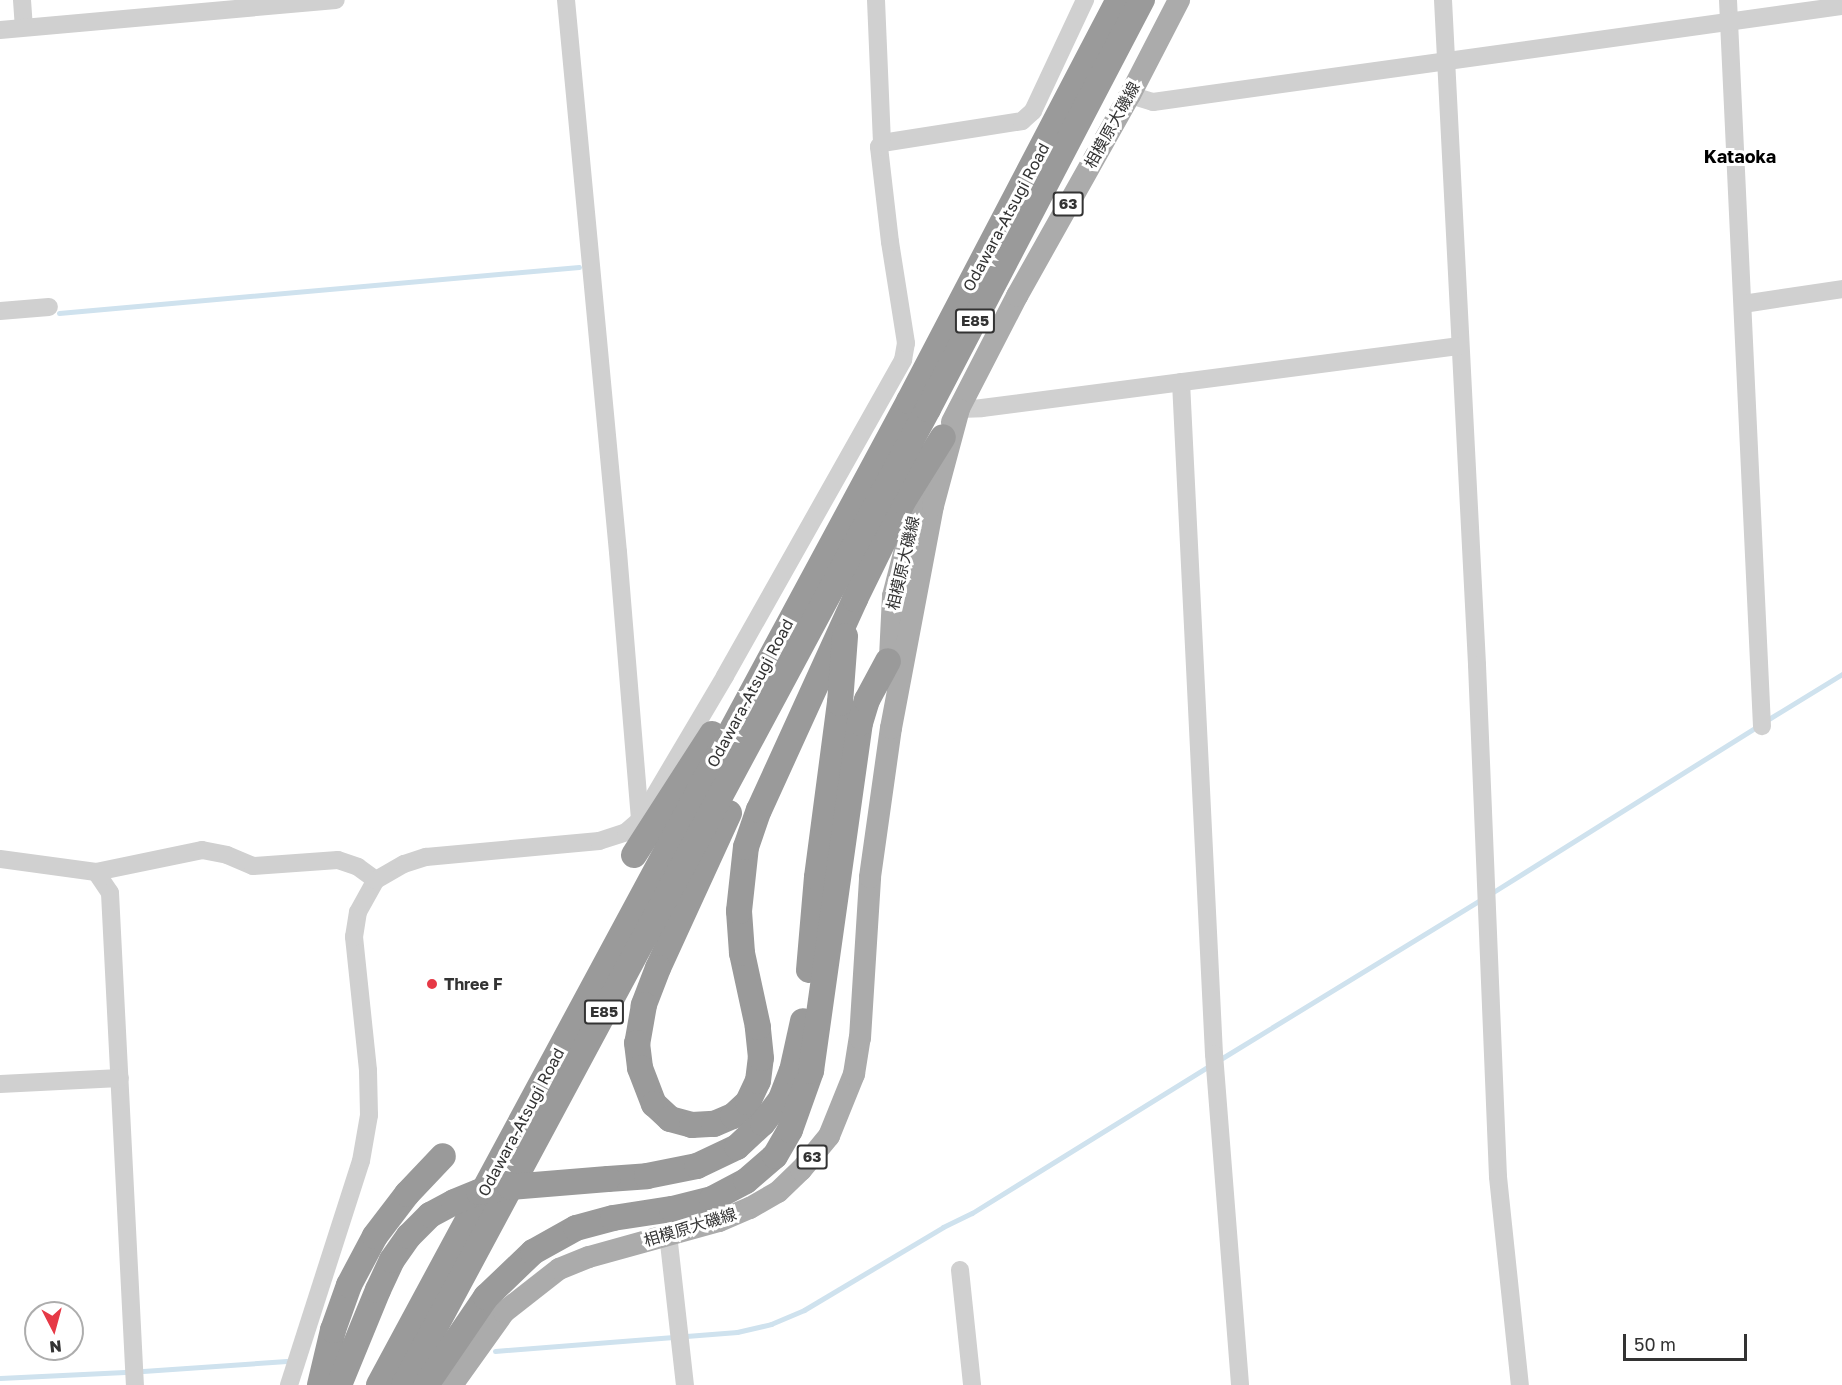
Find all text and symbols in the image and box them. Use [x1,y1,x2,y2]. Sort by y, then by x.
street label: 相模原大磯線 [1080,78,1144,172]
street label: Odawara-Atsugi Road [959,139,1053,295]
district label: Kataoka [1704,145,1776,167]
road number: 63 [1052,192,1084,216]
road number: E85 [954,309,996,333]
street label: 相模原大磯線 [883,514,923,612]
street label: Odawara-Atsugi Road [703,615,797,771]
place label: Three F [444,974,502,994]
marker: Three F [425,977,439,991]
road number: E85 [583,1000,625,1024]
street label: Odawara-Atsugi Road [474,1044,568,1200]
road number: 63 [796,1145,828,1169]
street label: 相模原大磯線 [641,1204,739,1250]
north arrow [24,1301,84,1361]
scale bar [1626,1322,1750,1360]
text: 50 m [1634,1333,1676,1355]
text: N [49,1336,63,1357]

